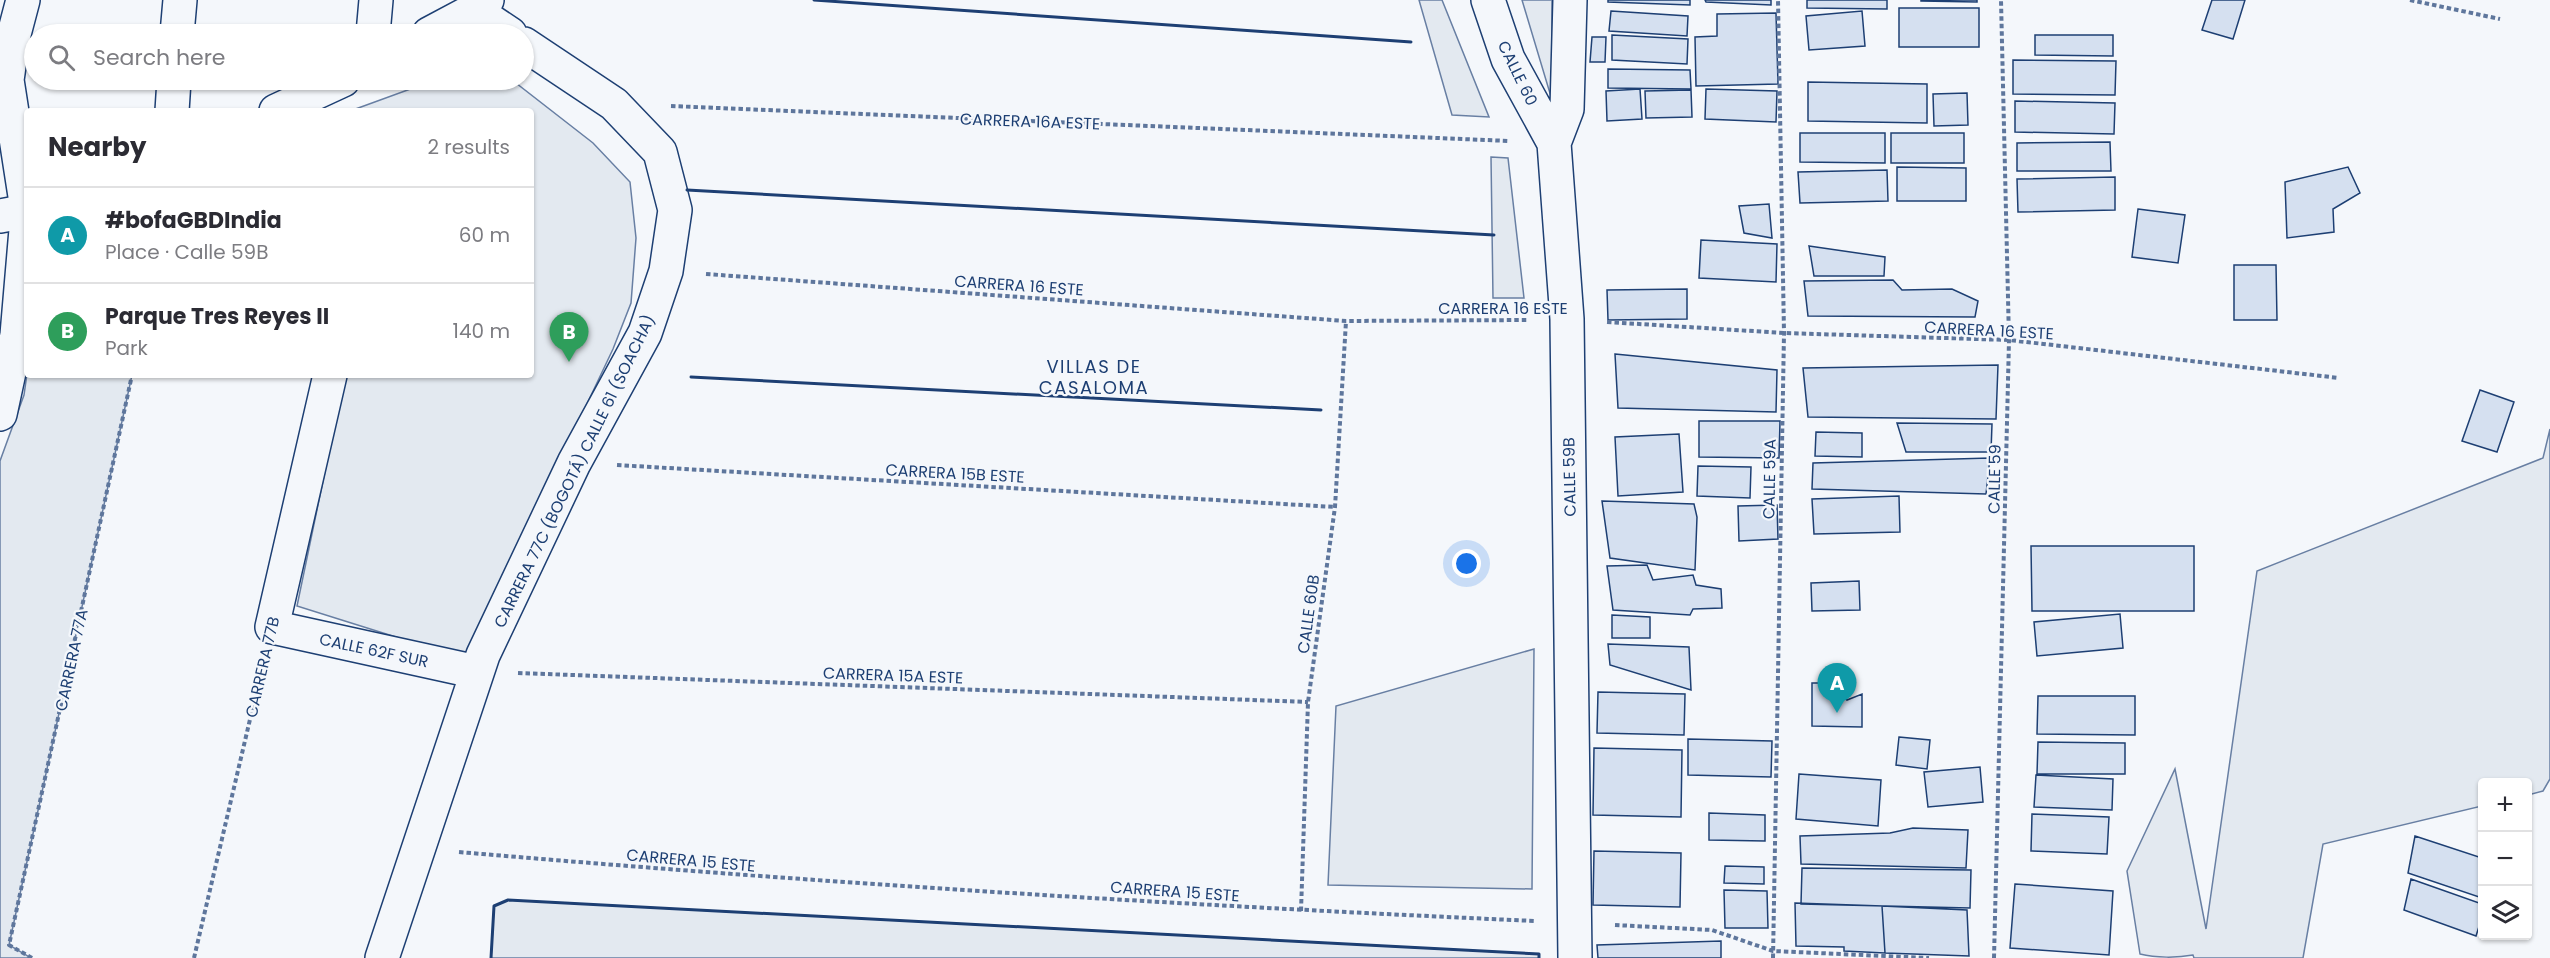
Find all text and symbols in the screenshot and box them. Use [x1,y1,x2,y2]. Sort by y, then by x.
search box [24,24,534,90]
street label: CALLE 60 [1492,37,1543,110]
icon: search [45,41,78,74]
text: Search here [93,42,226,73]
street label: CARRERA 16A ESTE [959,108,1101,135]
text: Nearby [48,129,146,165]
text: 2 results [427,133,510,161]
text: #bofaGBDIndia [105,205,282,236]
text: A [60,221,75,249]
text: 60 m [459,221,510,249]
text: Place · Calle 59B [105,238,268,266]
street label: CARRERA 16 ESTE [954,270,1084,301]
street label: CARRERA 16 ESTE [1438,297,1568,320]
text: Parque Tres Reyes II [105,301,329,332]
street label: CARRERA 77C (BOGOTÁ) CALLE 61 (SOACHA) [490,311,658,631]
pin: B [550,312,588,362]
street label: CARRERA 16 ESTE [1924,316,2054,345]
text: B [61,317,74,345]
text: 140 m [453,317,510,345]
text: Park [105,334,148,362]
district label: VILLAS DE CASALOMA [1039,354,1149,400]
street label: CALLE 59B [1557,437,1582,517]
street label: CALLE 59A [1757,438,1782,519]
street label: CALLE 59 [1982,444,2007,514]
street label: CARRERA 15B ESTE [885,458,1025,489]
your location [1452,549,1481,578]
street label: CALLE 60B [1292,573,1325,655]
street label: CARRERA 77A [49,607,94,713]
street label: CARRERA 77B [240,614,285,720]
street label: CALLE 62F SUR [317,628,431,673]
street label: CARRERA 15A ESTE [822,662,963,689]
pin: A [1818,664,1856,713]
map controls [2478,778,2532,940]
button: + [2478,778,2532,832]
button: − [2478,832,2532,886]
street label: CARRERA 15 ESTE [625,843,756,878]
street label: CARRERA 15 ESTE [1110,876,1240,907]
button: layers [2478,886,2532,940]

